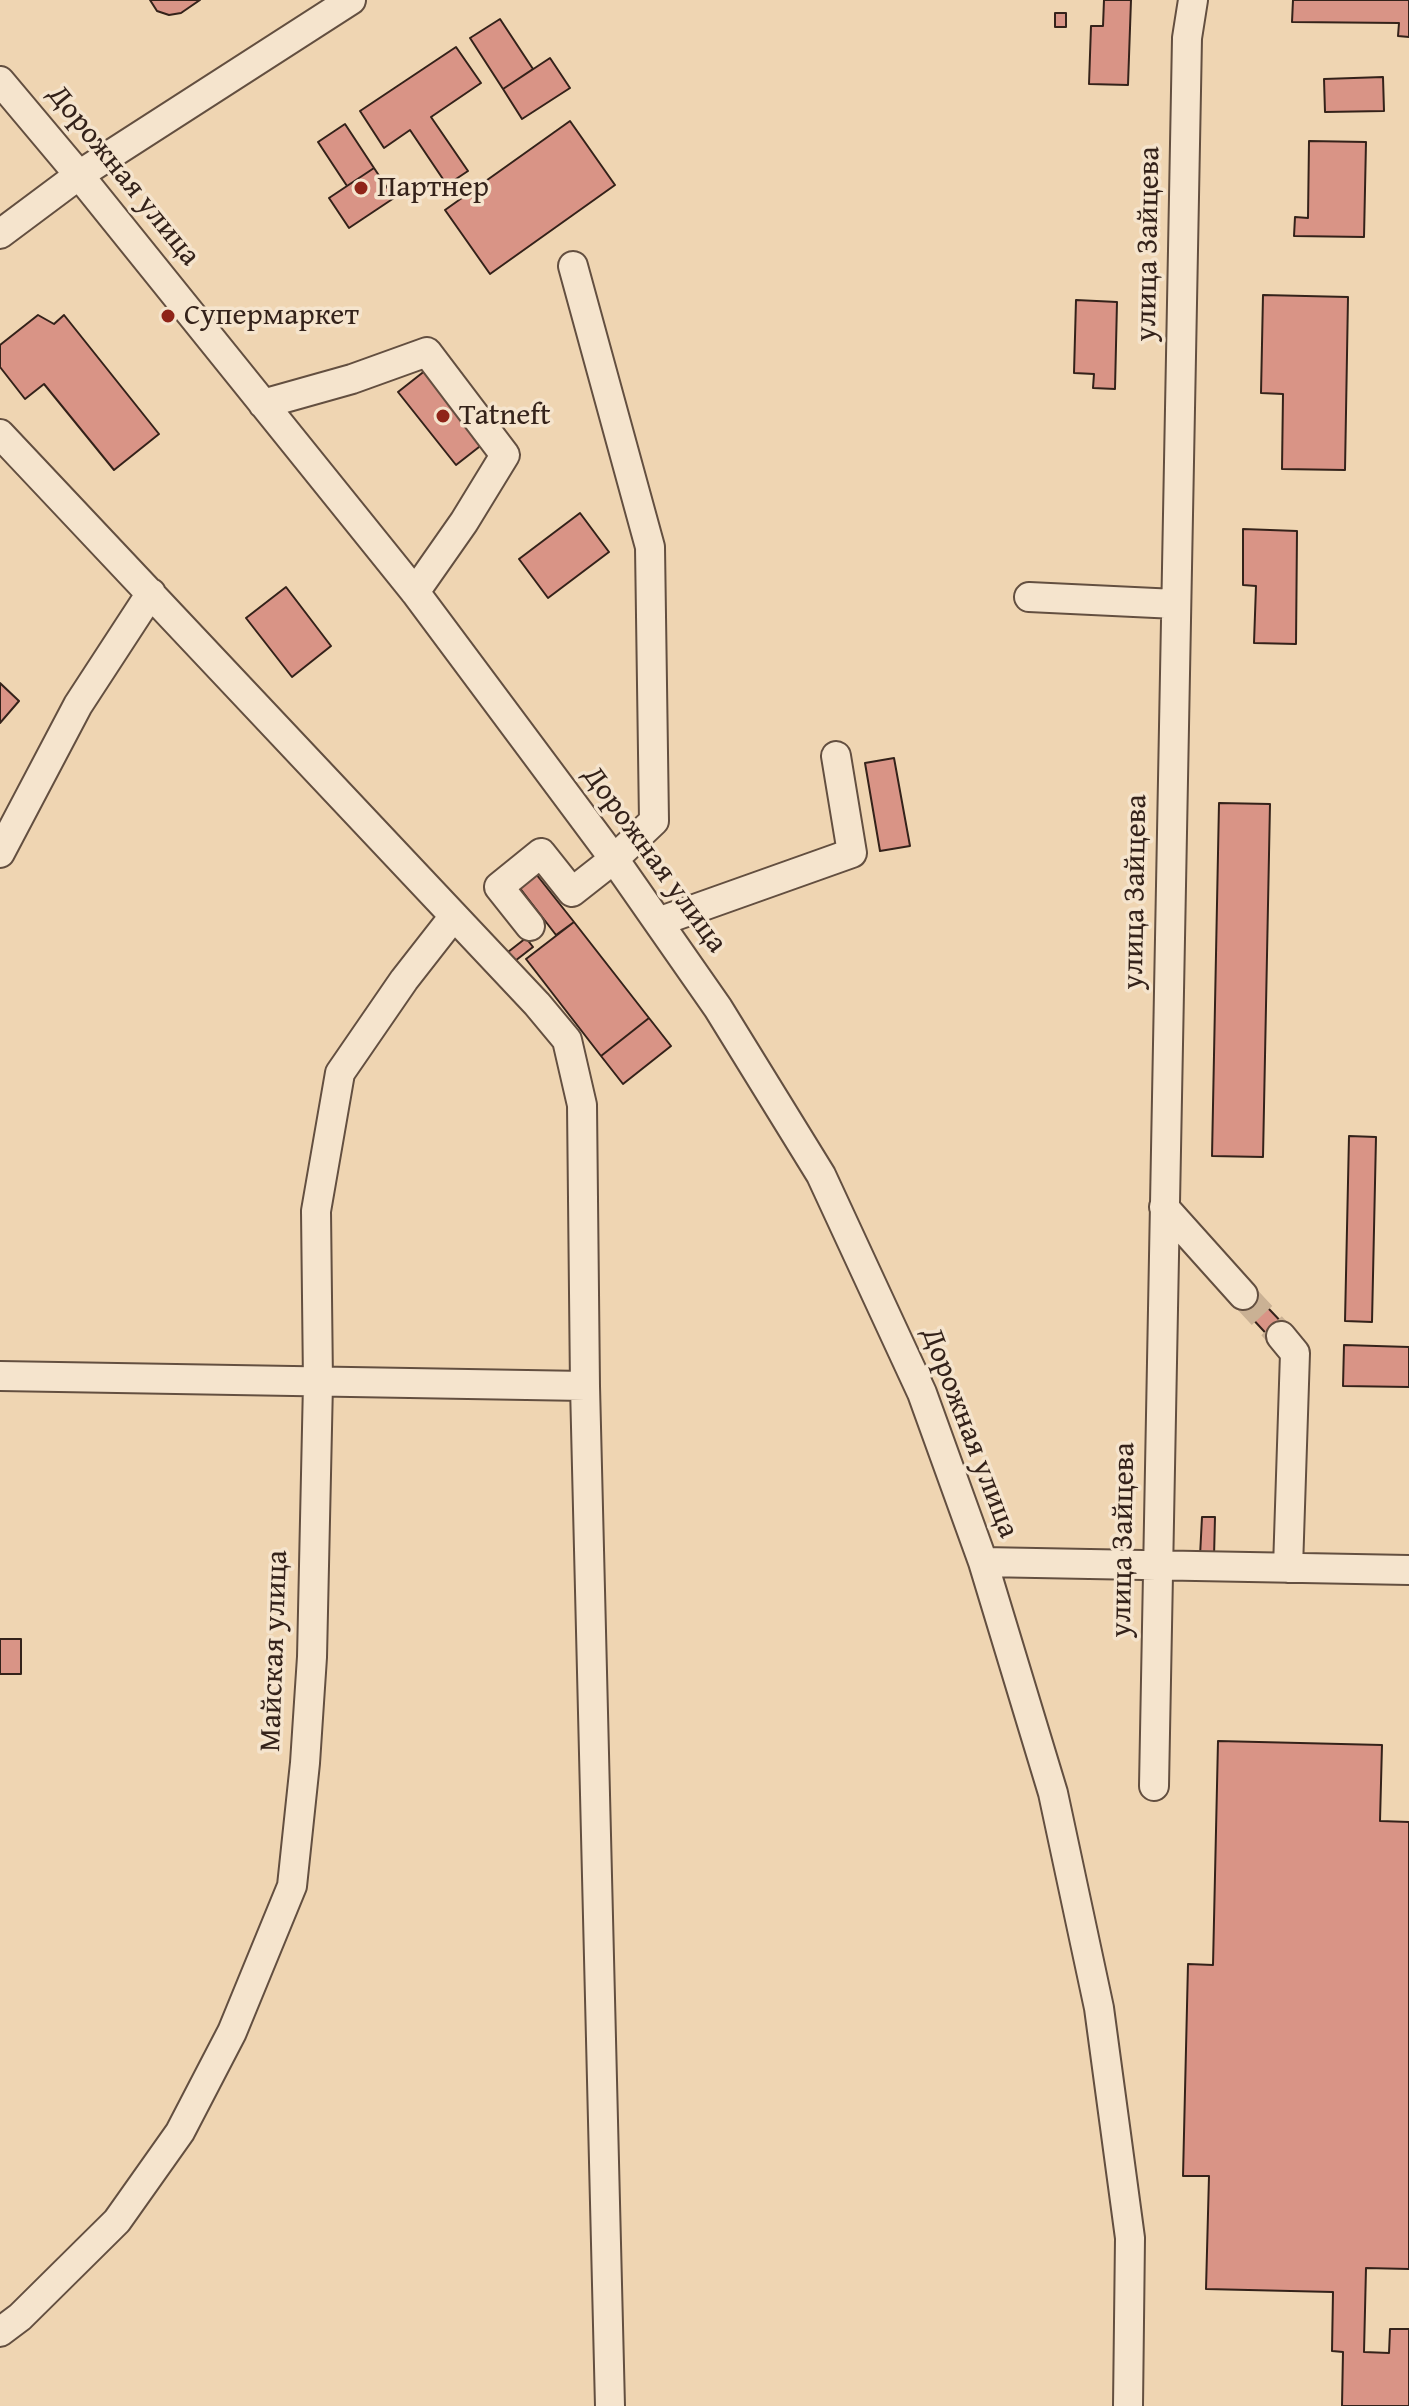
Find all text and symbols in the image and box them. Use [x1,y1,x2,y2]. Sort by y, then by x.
street label: Дорожная улица [39,78,207,274]
street label: улица Зайцева [1129,146,1169,342]
place label: Партнер [377,170,489,206]
marker: Партнер [352,179,370,197]
place label: Супермаркет [184,298,359,334]
marker: Супермаркет [159,307,177,325]
place label: Tatneft [459,398,551,434]
marker: Tatneft [434,407,452,425]
street label: Дорожная улица [574,759,734,961]
street label: улица Зайцева [1116,794,1156,990]
street label: Дорожная улица [912,1323,1026,1543]
street label: улица Зайцева [1104,1442,1144,1638]
street label: Майская улица [253,1550,297,1752]

